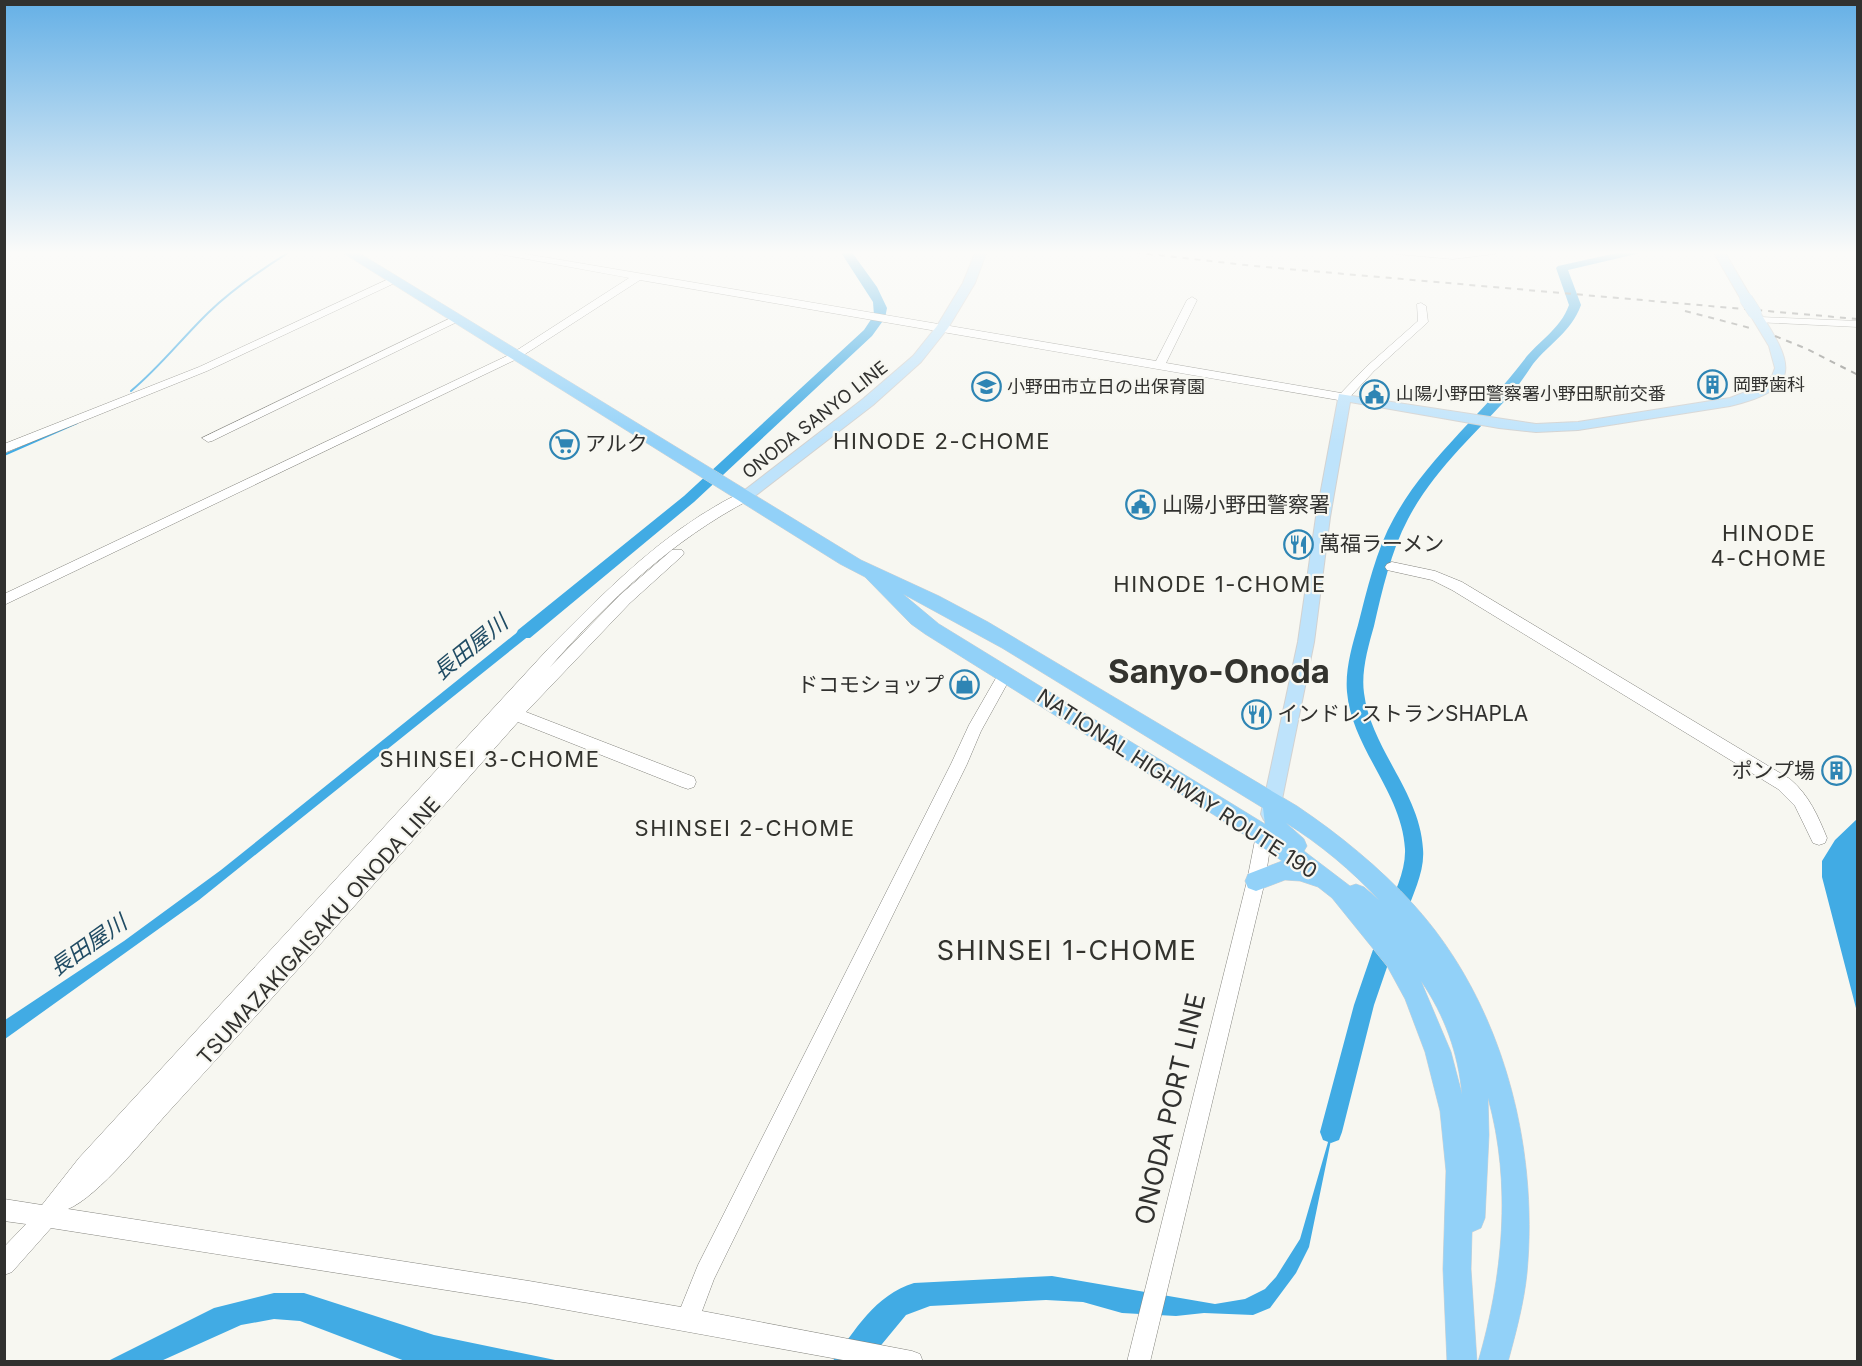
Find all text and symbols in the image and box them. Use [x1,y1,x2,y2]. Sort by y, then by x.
street label: ONODA SANYO LINE [738,356,891,483]
building icon: 岡野歯科 [1696,369,1728,401]
school or university icon: 小野田市立日の出保育園 [970,371,1002,403]
place label: 岡野歯科 [1733,374,1805,395]
place label: 小野田市立日の出保育園 [1007,376,1205,397]
public building icon: 山陽小野田警察署小野田駅前交番 [1359,378,1391,410]
place label: 山陽小野田警察署小野田駅前交番 [1396,383,1666,404]
supermarket icon: アルク [548,428,580,460]
district label: HINODE 2-CHOME [833,428,1051,454]
place label: アルク [585,431,648,456]
public building icon: 山陽小野田警察署 [1125,489,1157,521]
place label: 山陽小野田警察署 [1162,492,1330,517]
district label: HINODE 4-CHOME [1710,520,1828,571]
restaurant icon: 萬福ラーメン [1282,528,1314,560]
place label: 萬福ラーメン [1319,531,1444,556]
district label: HINODE 1-CHOME [1113,571,1327,597]
water label: 長田屋川 [428,608,514,685]
district label: Sanyo-Onoda [1108,651,1330,691]
shop icon: ドコモショップ [949,669,981,701]
place label: ドコモショップ [797,672,944,697]
street label: NATIONAL HIGHWAY ROUTE 190 [1032,683,1322,884]
restaurant icon: インドレストランSHAPLA [1240,698,1272,730]
place label: インドレストランSHAPLA [1277,701,1528,726]
district label: SHINSEI 3-CHOME [380,746,600,772]
building icon: ポンプ場 [1820,755,1852,787]
place label: ポンプ場 [1732,758,1815,783]
street label: TSUMAZAKIGAISAKU ONODA LINE [192,792,445,1070]
district label: SHINSEI 2-CHOME [635,815,855,841]
water label: 長田屋川 [44,908,133,981]
district label: SHINSEI 1-CHOME [937,934,1197,967]
street label: ONODA PORT LINE [1128,990,1211,1228]

